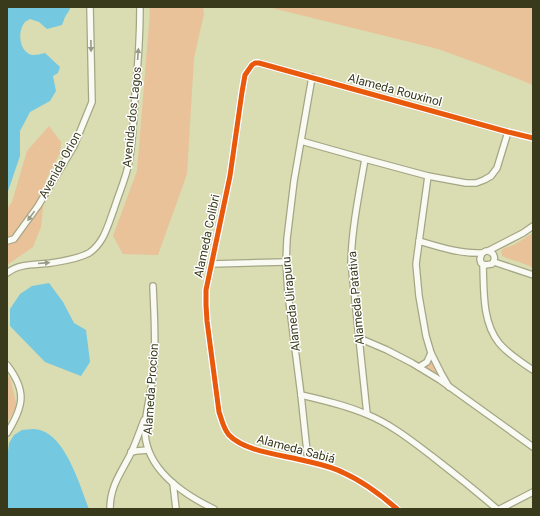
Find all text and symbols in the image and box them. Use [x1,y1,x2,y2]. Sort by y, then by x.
one-way arrow [88,40,94,53]
one-way arrow [135,48,142,60]
street label: Avenida dos Lagos [120,66,144,168]
street label: Alameda Rouxinol [347,71,443,109]
street label: Avenida Orion [36,129,84,201]
street label: Alameda Colibri [191,193,223,279]
one-way arrow [27,211,35,221]
street label: Alameda Patativa [345,251,367,345]
street label: Alameda Uirapuru [279,256,303,352]
one-way arrow [38,260,50,267]
street label: Alameda Procion [141,343,161,435]
street label: Alameda Sabiá [255,432,337,466]

